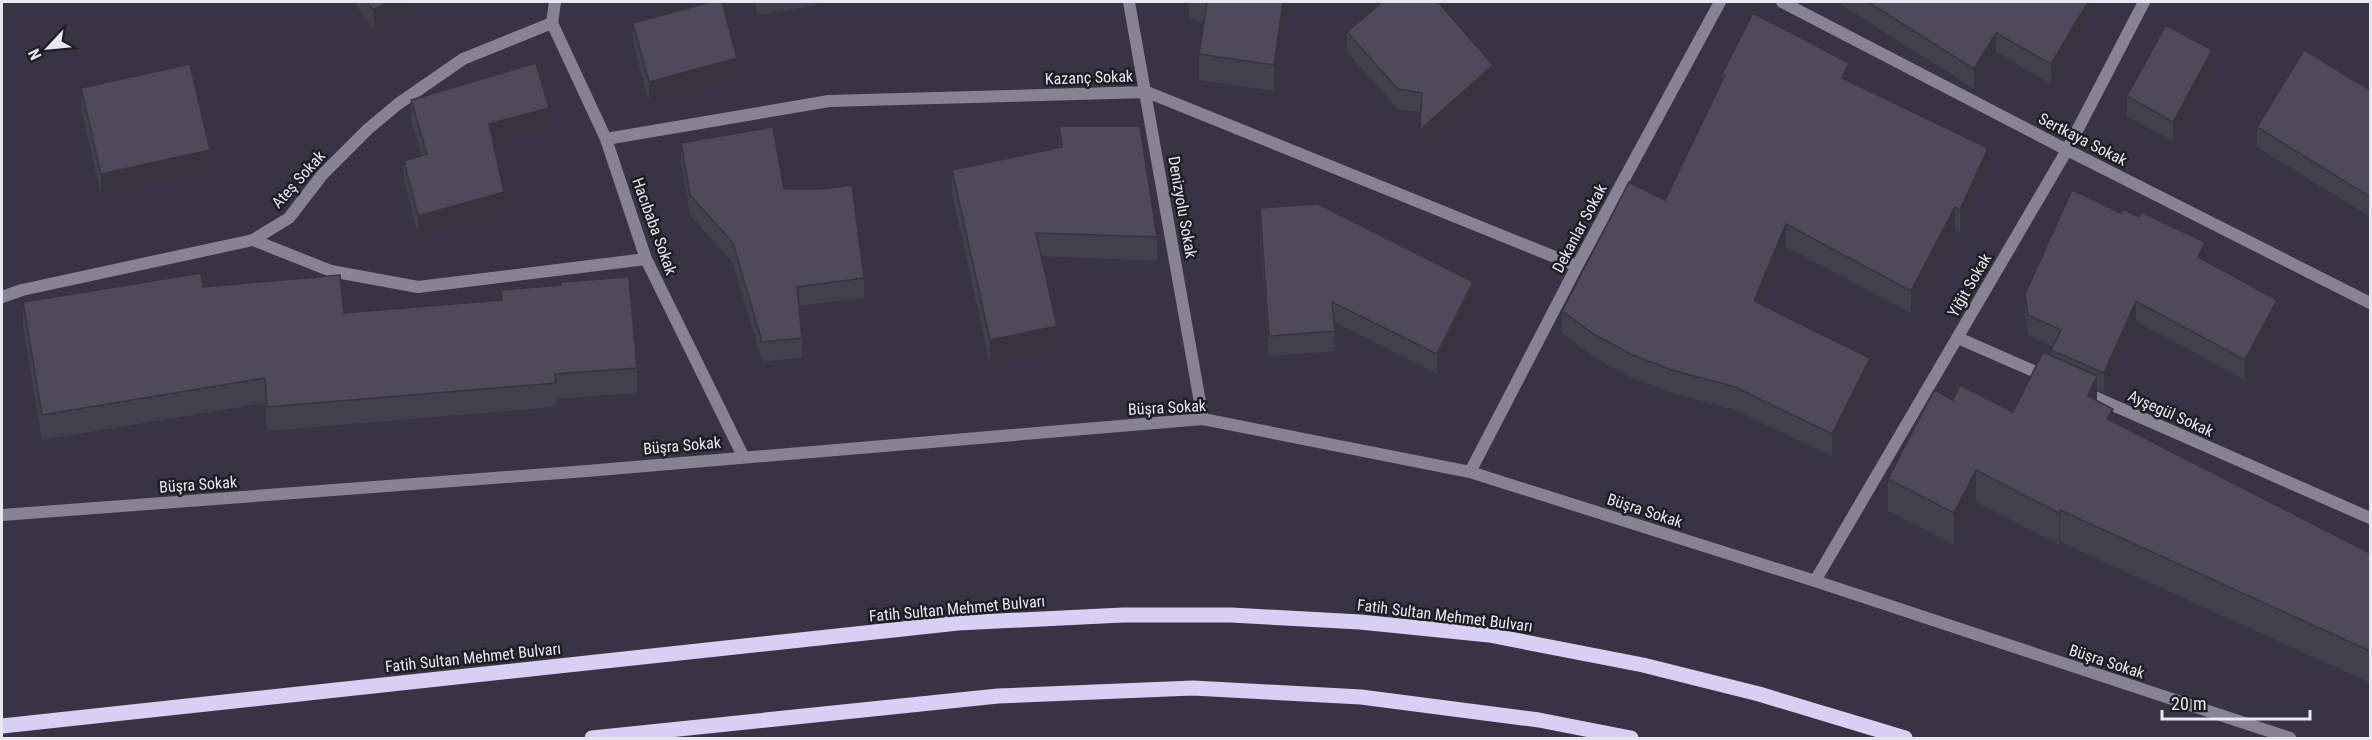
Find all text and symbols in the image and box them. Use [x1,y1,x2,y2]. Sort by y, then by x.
north arrow [18,18,78,78]
text: N [24,46,46,63]
street label: Kazanç Sokak [1045,66,1134,89]
street label: Sertkaya Sokak [2035,109,2131,170]
street label: Ateş Sokak [268,146,330,212]
street label: Denizyolu Sokak [1164,155,1201,260]
street label: Hacıbaba Sokak [628,175,681,278]
street label: Dekanlar Sokak [1548,180,1611,276]
street label: Yiğit Sokak [1944,249,1996,321]
street label: Ayşegül Sokak [2125,386,2217,441]
street label: Büşra Sokak [1128,396,1207,419]
street label: Büşra Sokak [642,433,723,458]
street label: Büşra Sokak [158,472,238,497]
street label: Büşra Sokak [1605,489,1686,532]
street label: Fatih Sultan Mehmet Bulvarı [868,591,1046,626]
street label: Fatih Sultan Mehmet Bulvarı [1356,595,1534,636]
street label: Fatih Sultan Mehmet Bulvarı [384,639,562,676]
street label: Büşra Sokak [2067,640,2148,683]
scale bar [2162,683,2310,721]
text: 20 m [2171,693,2206,714]

